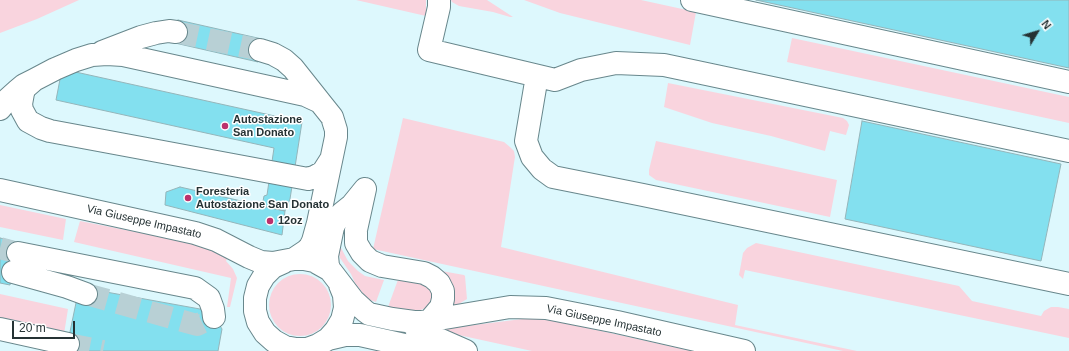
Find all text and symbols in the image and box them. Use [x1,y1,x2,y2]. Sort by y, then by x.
north arrow [1017,12,1057,52]
text: N [1039,18,1054,31]
place label: Autostazione San Donato [233,113,302,139]
marker: Autostazione San Donato [220,121,230,131]
place label: Foresteria Autostazione San Donato [196,185,329,211]
marker: Foresteria Autostazione San Donato [183,193,193,203]
street label: Via Giuseppe Impastato [85,202,203,242]
place label: 12oz [278,214,302,228]
marker: 12oz [265,216,275,226]
street label: Via Giuseppe Impastato [545,302,663,340]
scale bar [14,313,77,339]
text: 20 m [19,321,46,335]

